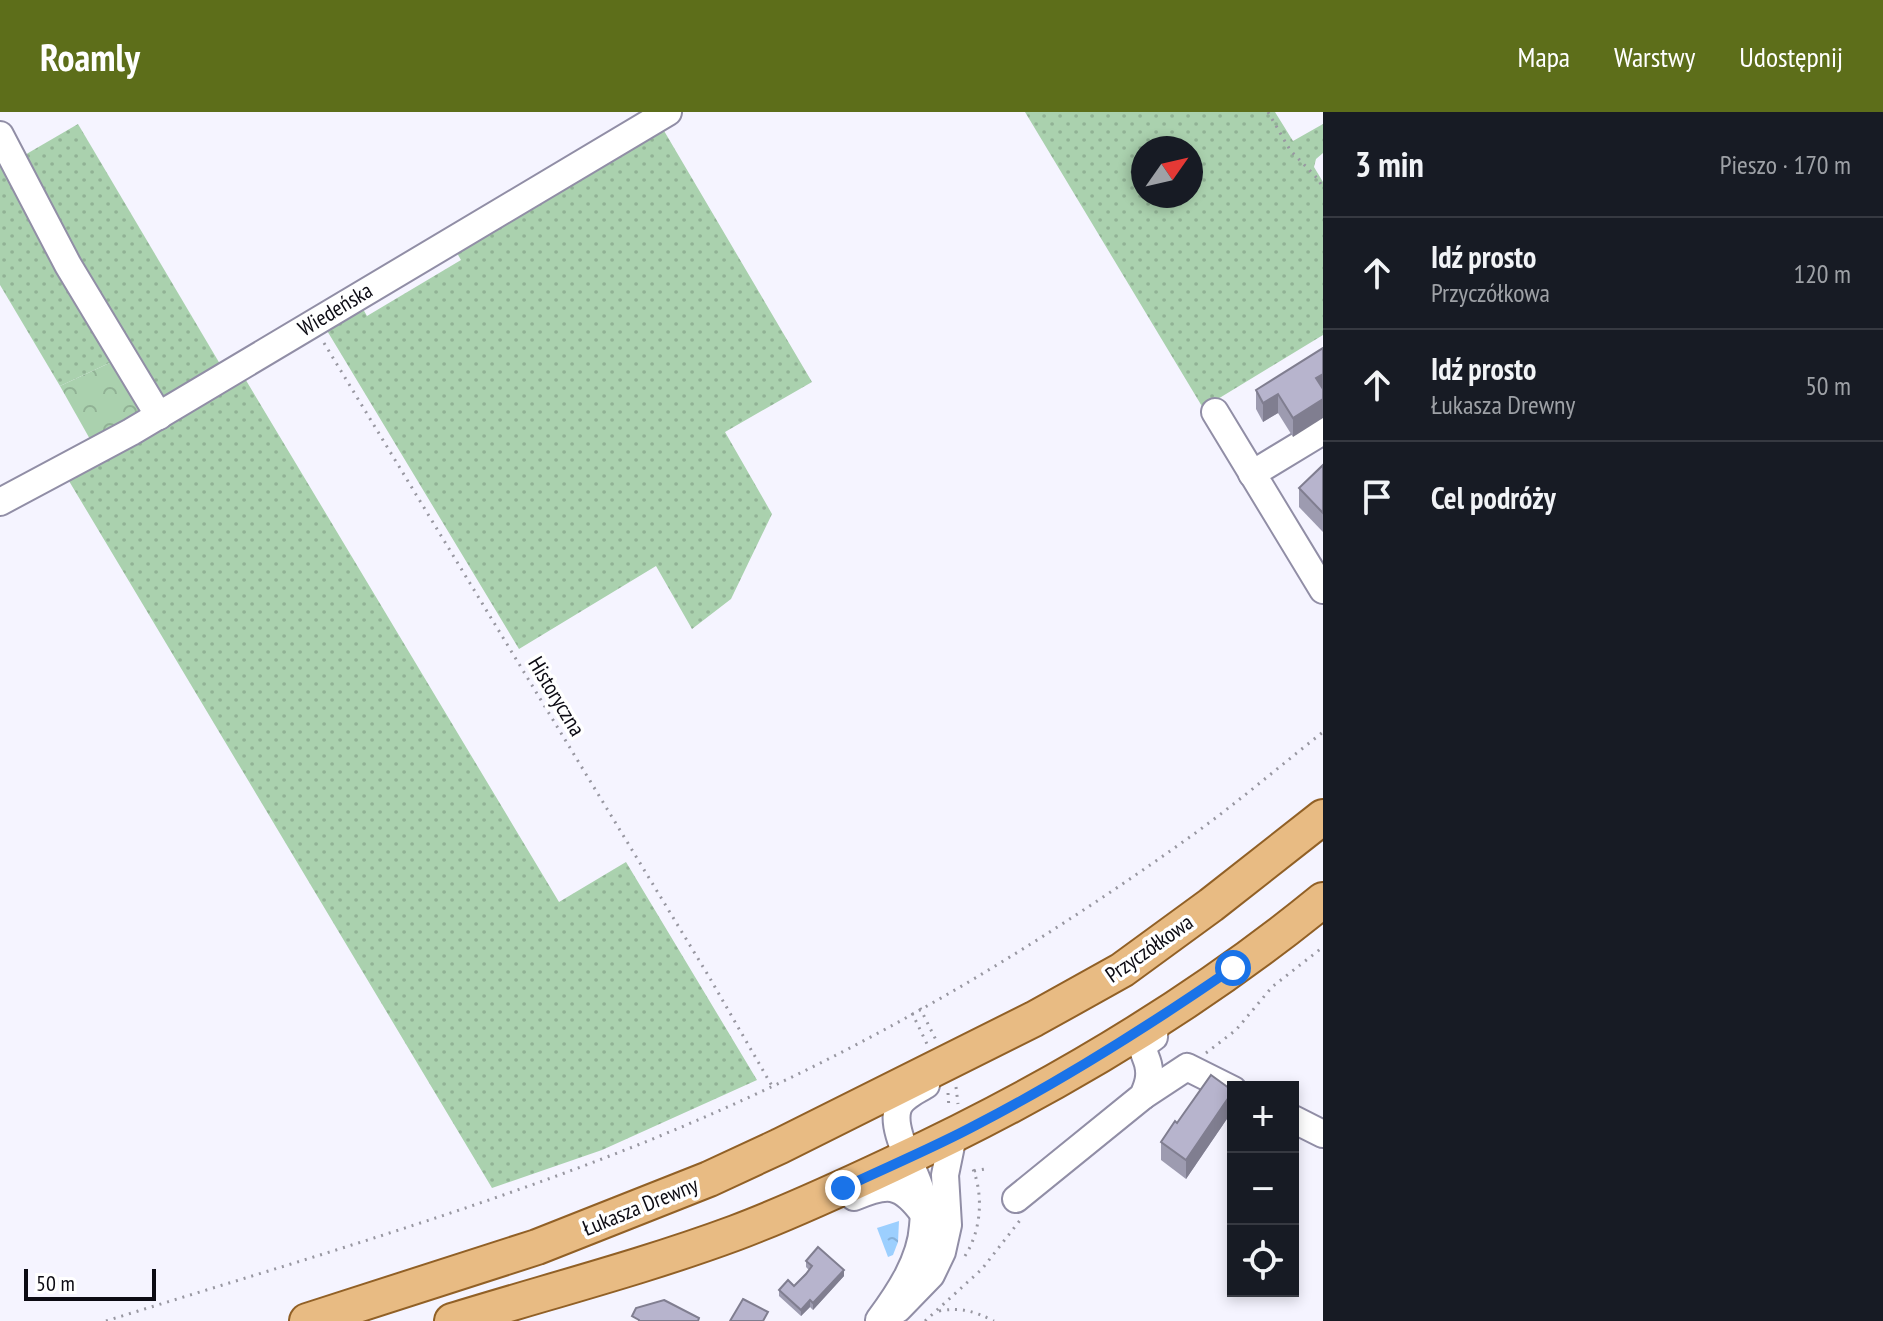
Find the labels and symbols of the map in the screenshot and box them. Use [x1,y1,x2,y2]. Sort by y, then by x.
north arrow [1131,136,1203,208]
street label: Wiedeńska [293,276,377,342]
street label: Historyczna [522,651,592,741]
street label: Przyczółkowa [1100,908,1198,988]
route start [1215,950,1251,986]
street label: Łukasza Drewny [578,1170,702,1242]
route end [825,1170,861,1206]
scale bar [24,1265,156,1301]

